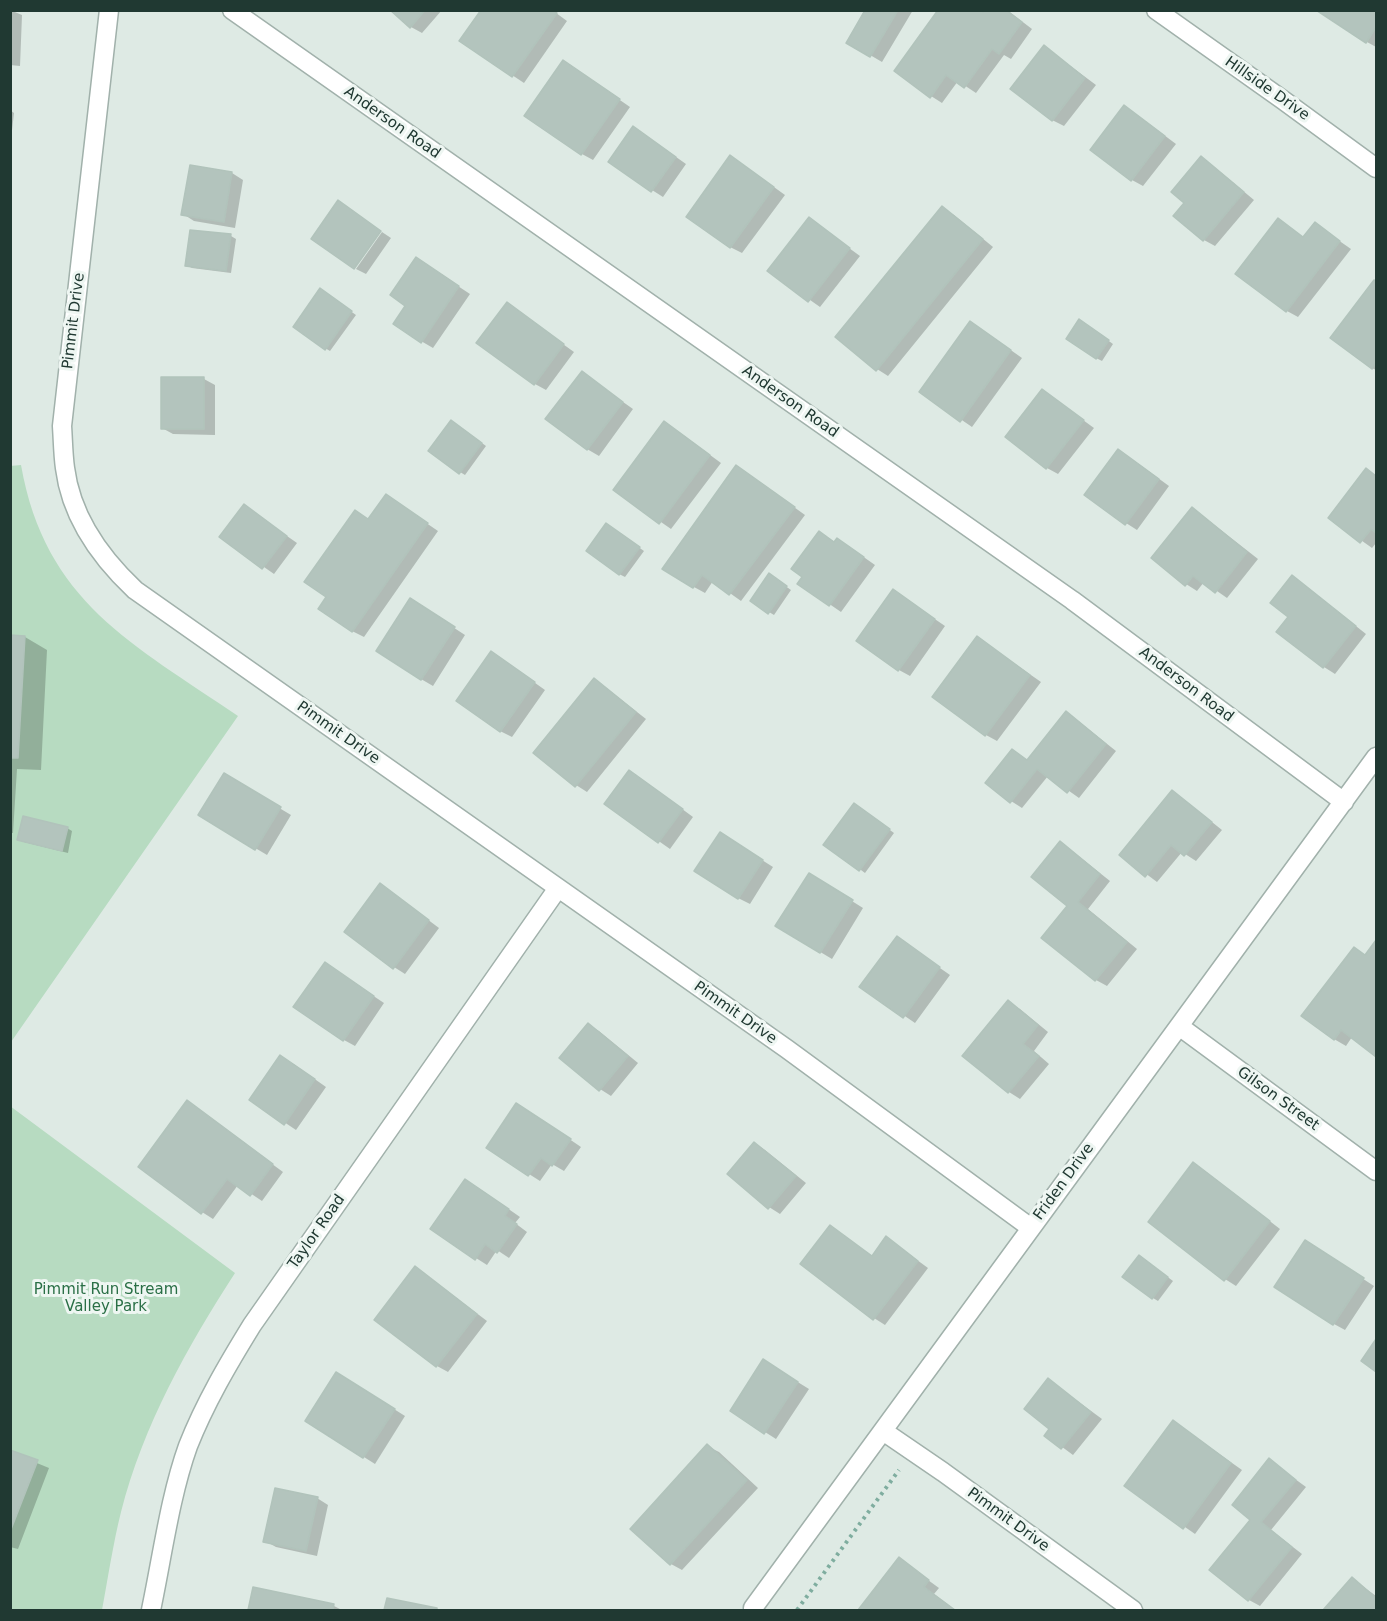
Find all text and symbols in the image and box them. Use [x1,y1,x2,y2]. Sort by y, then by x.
street label: Hillside Drive [1221,53,1313,125]
street label: Anderson Road [340,83,444,163]
street label: Pimmit Drive [59,272,89,370]
street label: Anderson Road [738,362,842,442]
street label: Anderson Road [1135,644,1237,726]
street label: Pimmit Drive [293,698,383,768]
street label: Pimmit Drive [690,978,780,1048]
street label: Gilson Street [1234,1063,1322,1135]
street label: Friden Drive [1030,1140,1098,1224]
street label: Taylor Road [285,1191,349,1273]
park label: Pimmit Run Stream Valley Park [34,1281,178,1316]
street label: Pimmit Drive [964,1484,1052,1556]

